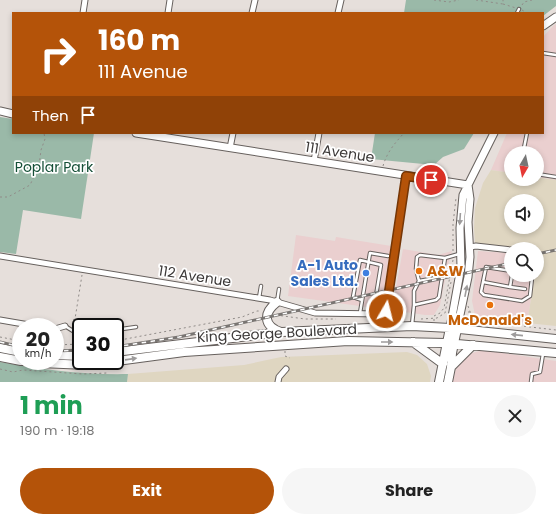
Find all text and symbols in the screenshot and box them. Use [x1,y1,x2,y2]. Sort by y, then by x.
text: 160 m [98,21,180,60]
icon: right [32,28,84,80]
text: 111 Avenue [98,59,188,84]
icon: arrive [77,104,99,126]
text: Then [32,105,69,126]
street label: 111 Avenue [304,137,376,167]
north arrow [504,146,544,186]
map controls [504,146,544,282]
park label: Poplar Park [15,157,94,177]
pin [414,163,448,197]
icon: arrive [420,169,442,191]
button: sound [504,194,544,234]
one-way arrow [457,213,464,225]
button: search [504,242,544,282]
place label: A-1 Auto Sales Ltd. [291,255,358,291]
street label: 112 Avenue [157,260,233,292]
place label: A&W [427,261,463,281]
marker: A&W [414,266,424,276]
marker: A-1 Auto Sales Ltd. [361,268,371,278]
one-way arrow [463,285,469,297]
position arrow [365,290,407,332]
marker: McDonald's [485,300,495,310]
place label: McDonald's [448,310,532,330]
speed limit sign: 30 [72,318,124,370]
street label: King George Boulevard [196,319,358,347]
text: 20 [26,325,50,353]
one-way arrow [511,331,523,338]
one-way arrow [381,339,394,345]
text: km/h [25,346,51,361]
one-way arrow [125,356,138,362]
text: 1 min [20,389,83,422]
button: close [494,395,536,437]
text: 190 m · 19:18 [20,421,95,440]
button: Exit [20,468,274,514]
button: Share [282,468,536,514]

